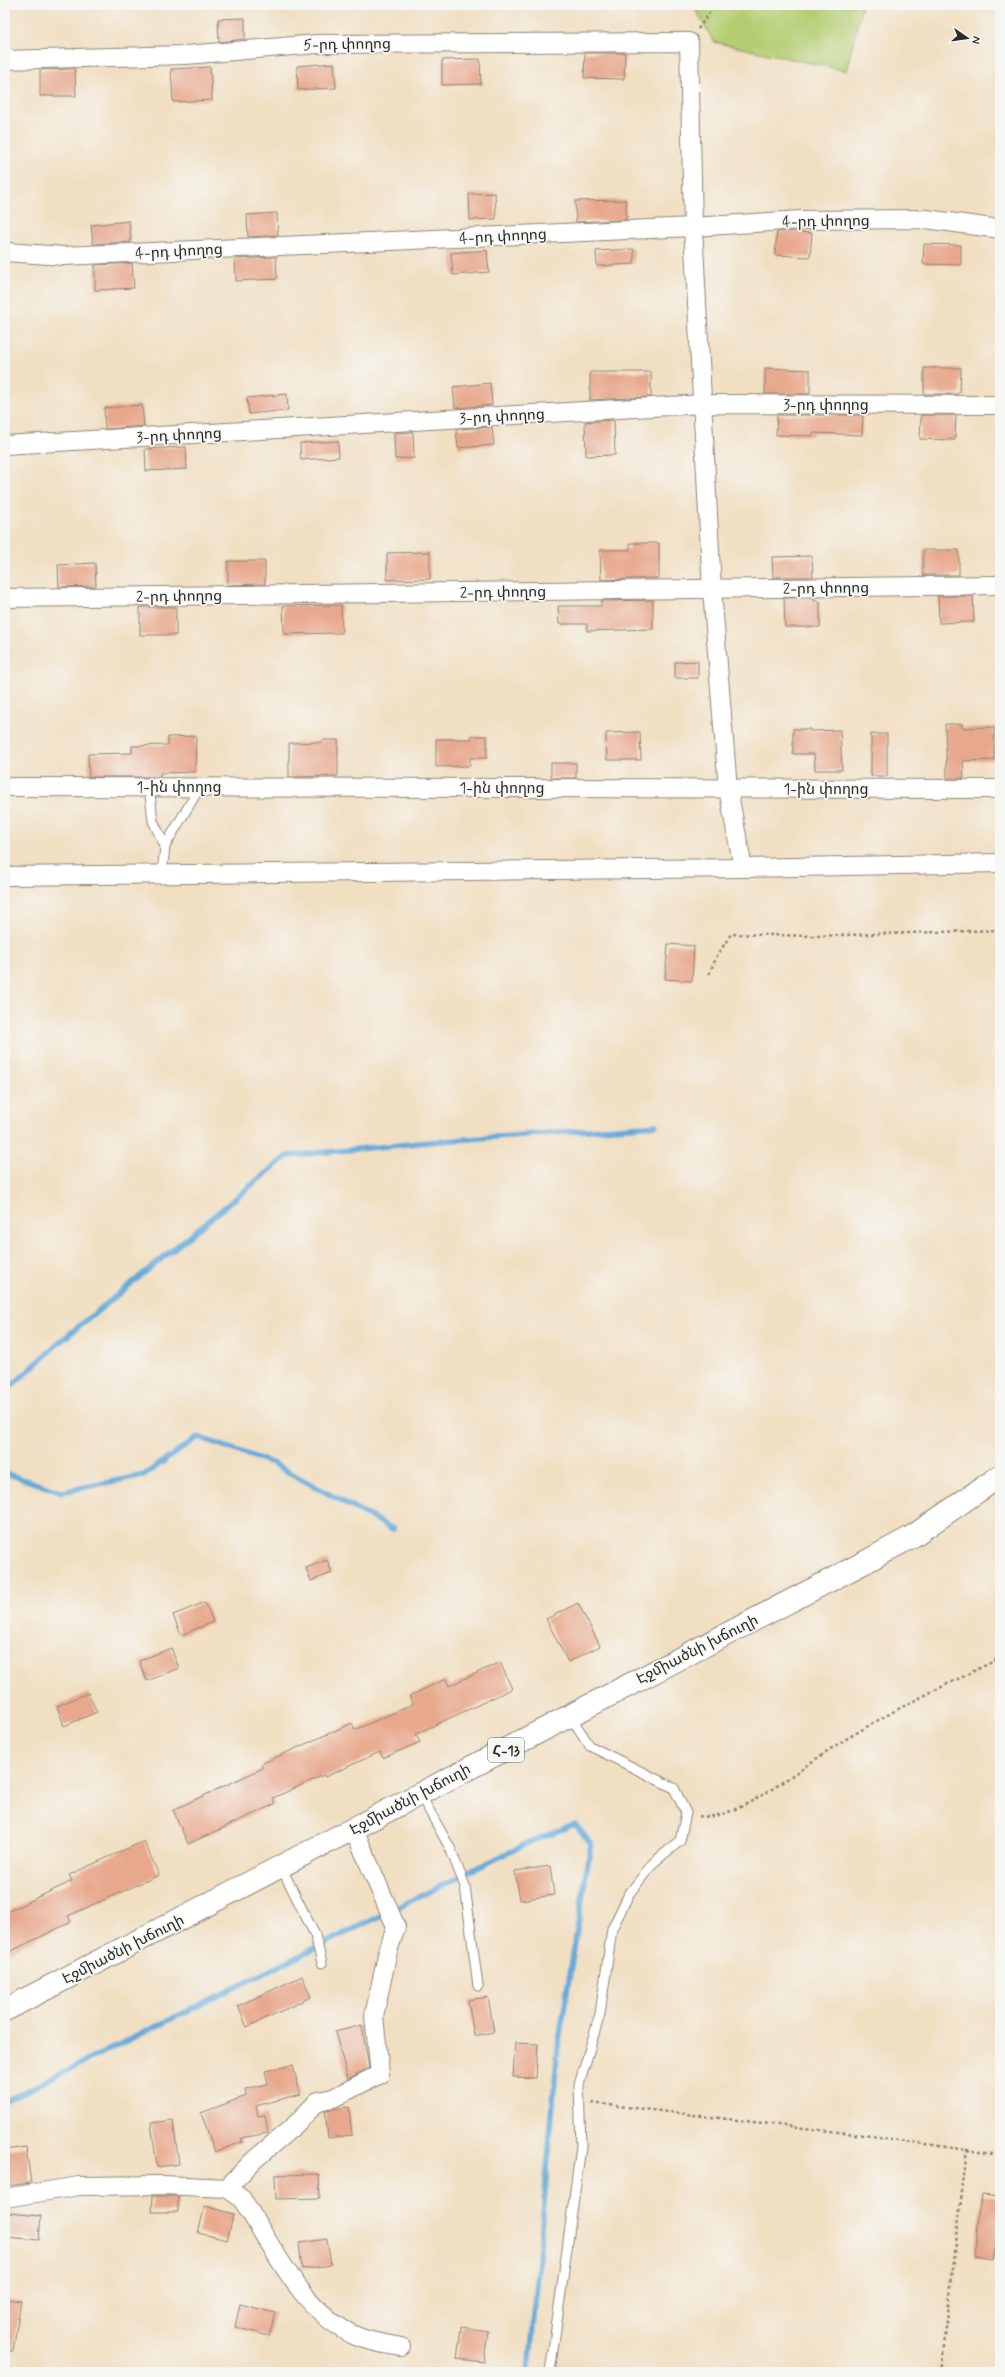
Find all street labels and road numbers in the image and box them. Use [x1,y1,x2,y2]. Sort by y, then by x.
street label: 5-րդ փողոց [303,34,391,56]
street label: 4-րդ փողոց [782,211,870,233]
street label: 4-րդ փողոց [459,225,547,249]
street label: 4-րդ փողոց [135,240,223,264]
street label: 3-րդ փողոց [783,396,869,416]
street label: 3-րդ փողոց [459,405,545,429]
street label: 3-րդ փողոց [136,424,222,448]
street label: 2-րդ փողոց [783,578,869,600]
street label: 2-րդ փողոց [460,582,546,604]
street label: 2-րդ փողոց [136,586,222,608]
street label: 1-ին փողոց [137,778,221,798]
street label: 1-ին փողոց [460,779,544,799]
street label: 1-ին փողոց [784,780,868,800]
street label: Էջմիածնի խճուղի [633,1610,762,1689]
road number: Հ-13 [488,1738,524,1762]
street label: Էջմիածնի խճուղի [346,1760,474,1840]
street label: Էջմիածնի խճուղի [59,1910,188,1989]

